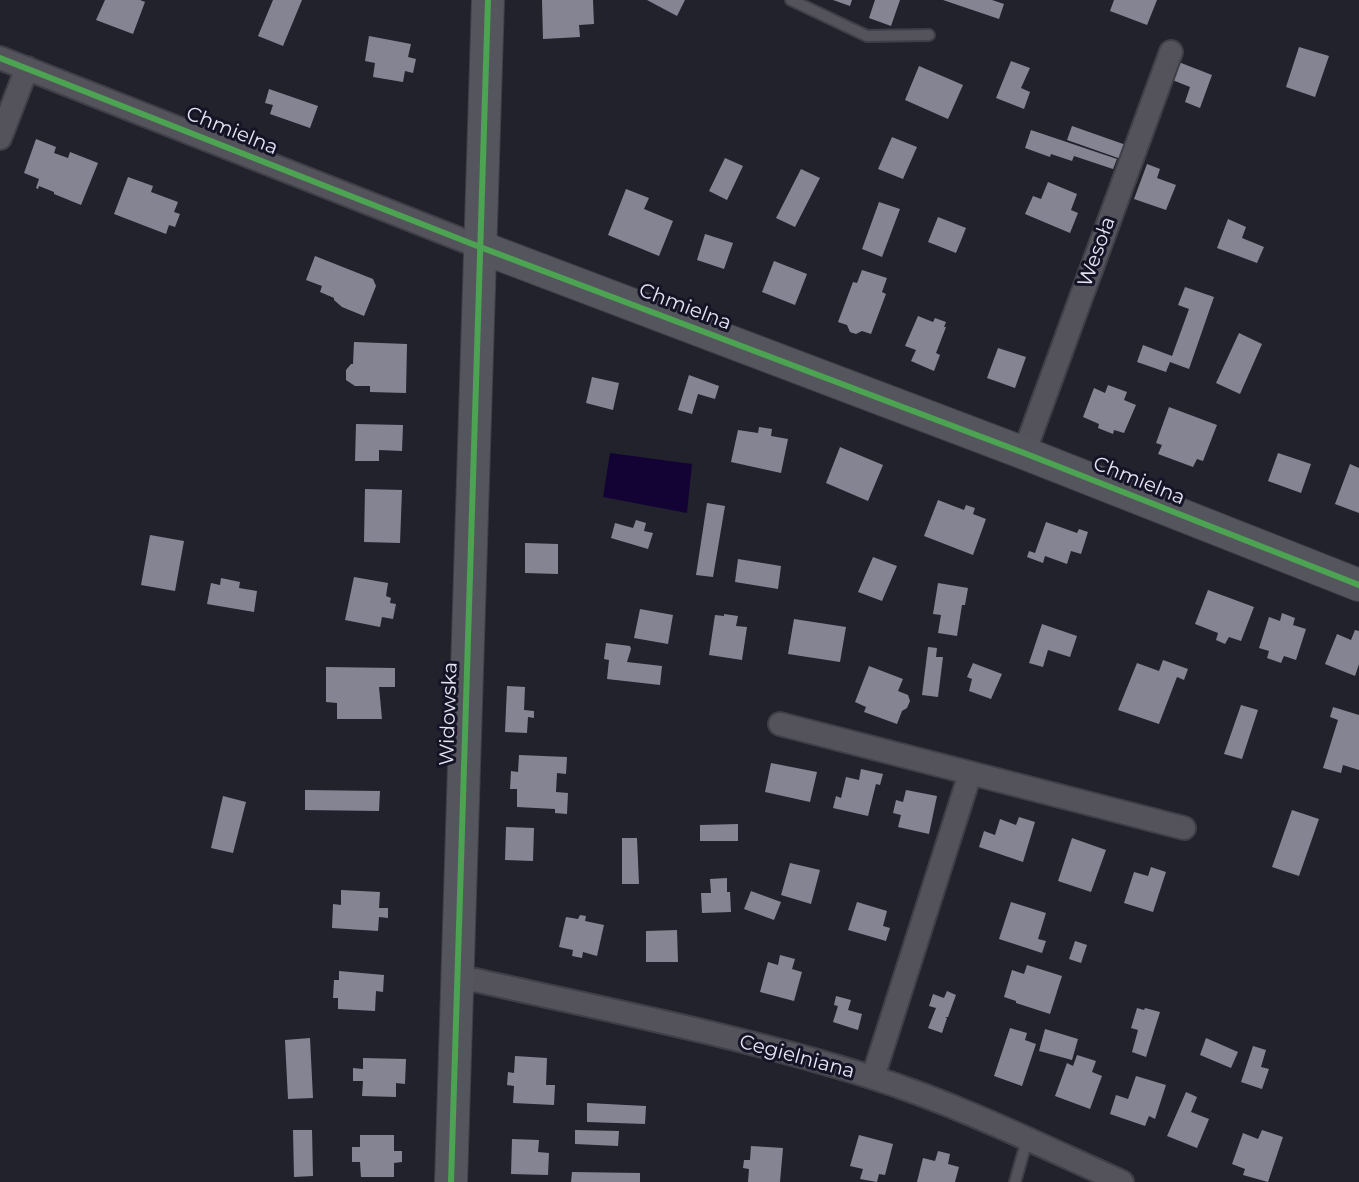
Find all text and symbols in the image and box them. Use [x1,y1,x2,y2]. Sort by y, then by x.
street label: Chmielna [182,102,282,160]
street label: Wesoła [1073,214,1121,290]
street label: Chmielna [635,278,735,336]
street label: Chmielna [1089,452,1189,510]
street label: Widowska [435,662,463,766]
street label: Cegielniana [737,1030,857,1084]

